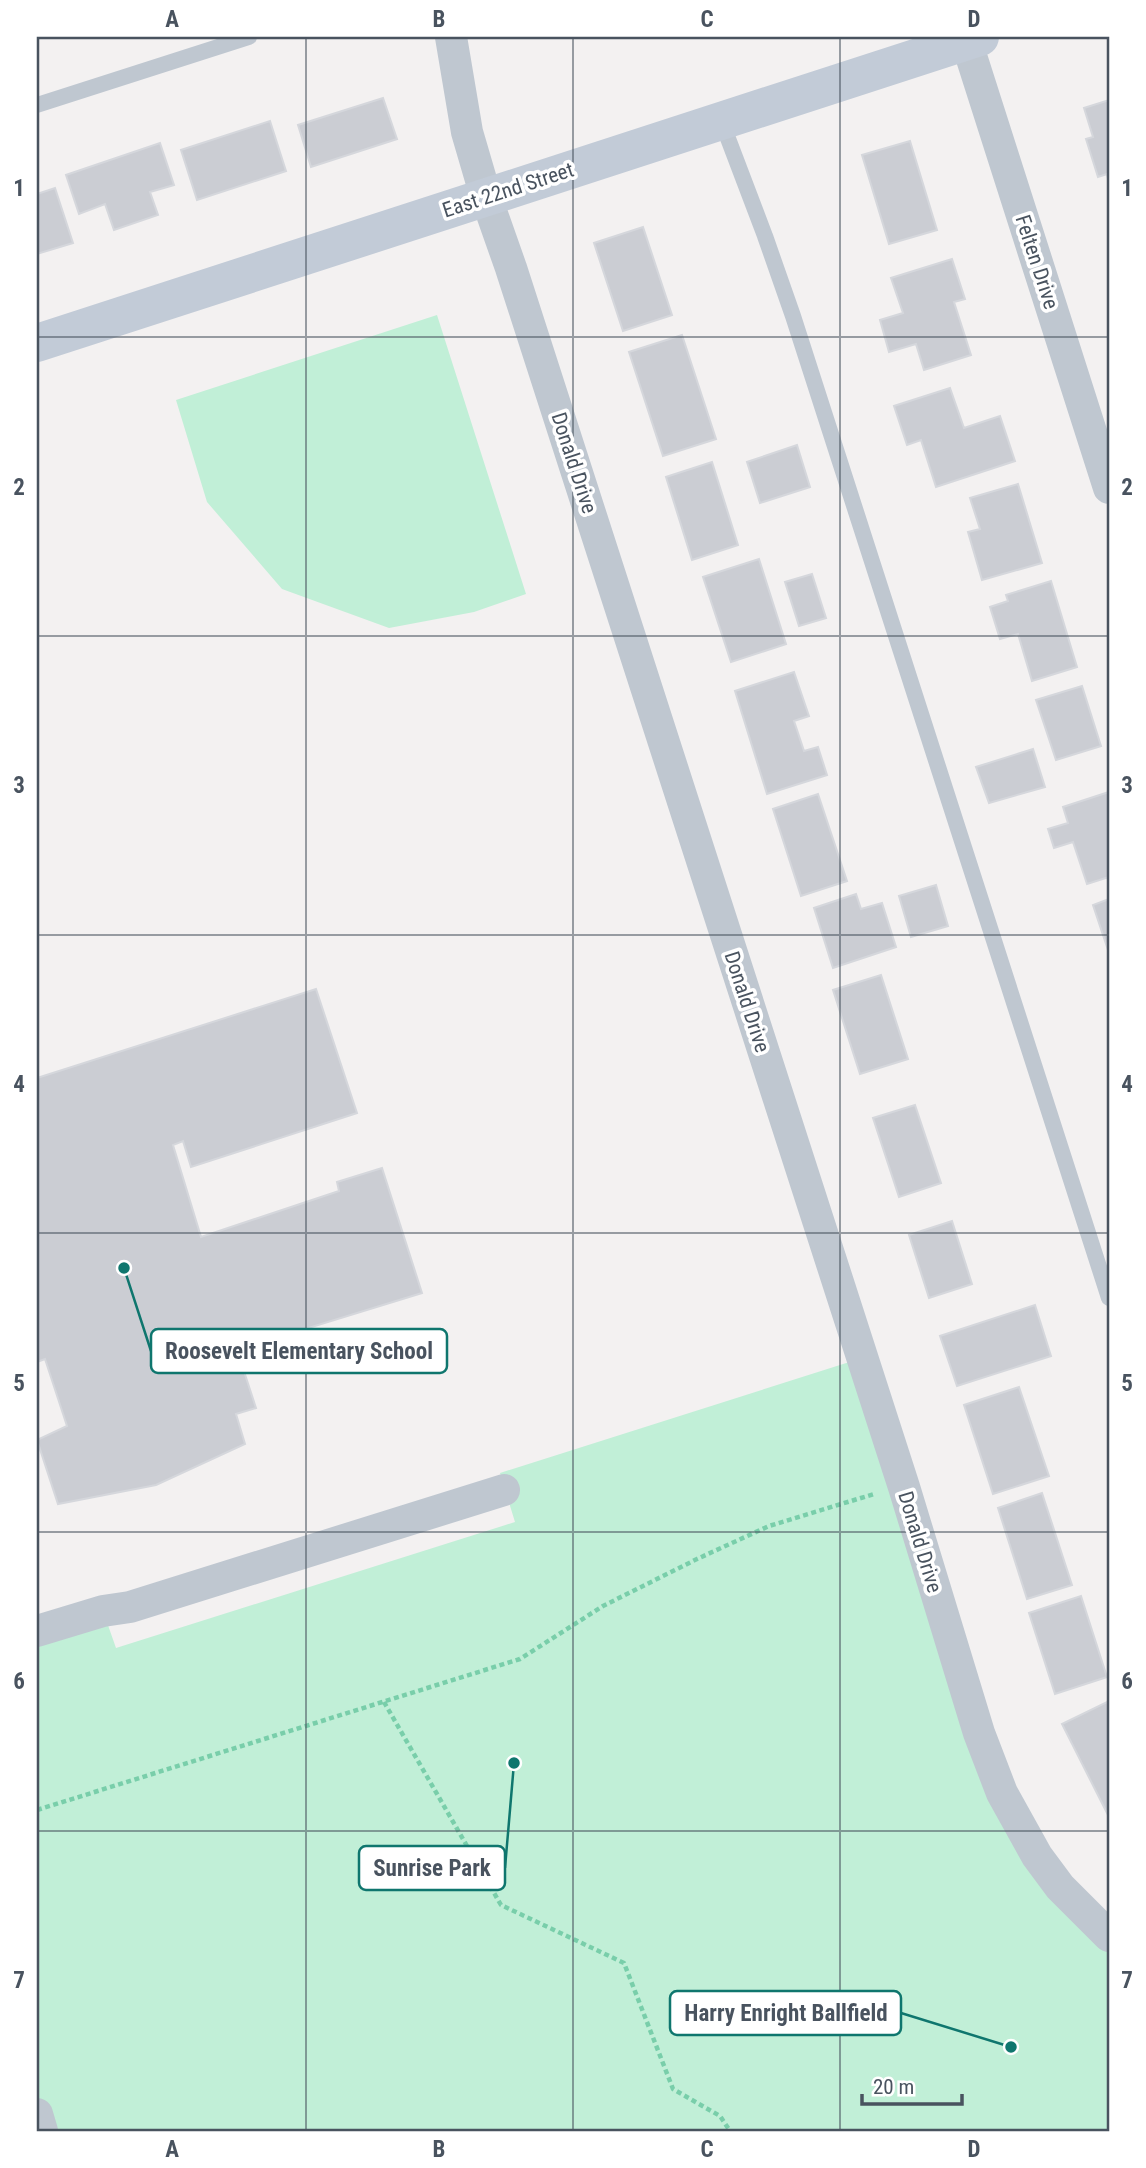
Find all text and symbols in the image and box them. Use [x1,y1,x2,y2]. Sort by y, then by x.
text: A [165,6,179,33]
text: B [433,6,445,33]
text: C [700,6,714,33]
text: D [968,6,981,33]
street label: East 22nd Street [439,158,577,222]
text: 1 [13,175,25,202]
text: 1 [1121,175,1133,202]
street label: Felten Drive [1011,212,1064,312]
street label: Donald Drive [546,409,602,517]
text: 2 [13,474,25,501]
text: 2 [1121,474,1133,501]
text: 3 [13,772,25,799]
text: 3 [1121,772,1133,799]
street label: Donald Drive [719,948,775,1056]
text: 4 [13,1071,25,1098]
text: 4 [1121,1071,1133,1098]
callout: Roosevelt Elementary School [151,1329,447,1373]
text: Roosevelt Elementary School [165,1338,433,1365]
text: 5 [13,1370,25,1397]
text: 5 [1121,1370,1133,1397]
street label: Donald Drive [893,1488,947,1596]
text: 6 [13,1668,25,1695]
text: 6 [1121,1668,1133,1695]
callout: Sunrise Park [359,1846,505,1890]
text: Sunrise Park [373,1855,492,1882]
text: 7 [13,1967,25,1994]
text: 7 [1121,1967,1133,1994]
callout: Harry Enright Ballfield [670,1991,901,2035]
text: Harry Enright Ballfield [684,2000,888,2027]
scale bar [862,2063,962,2107]
text: 20 m [873,2075,914,2099]
text: A [165,2136,179,2163]
text: B [433,2136,445,2163]
text: C [700,2136,714,2163]
text: D [968,2136,981,2163]

